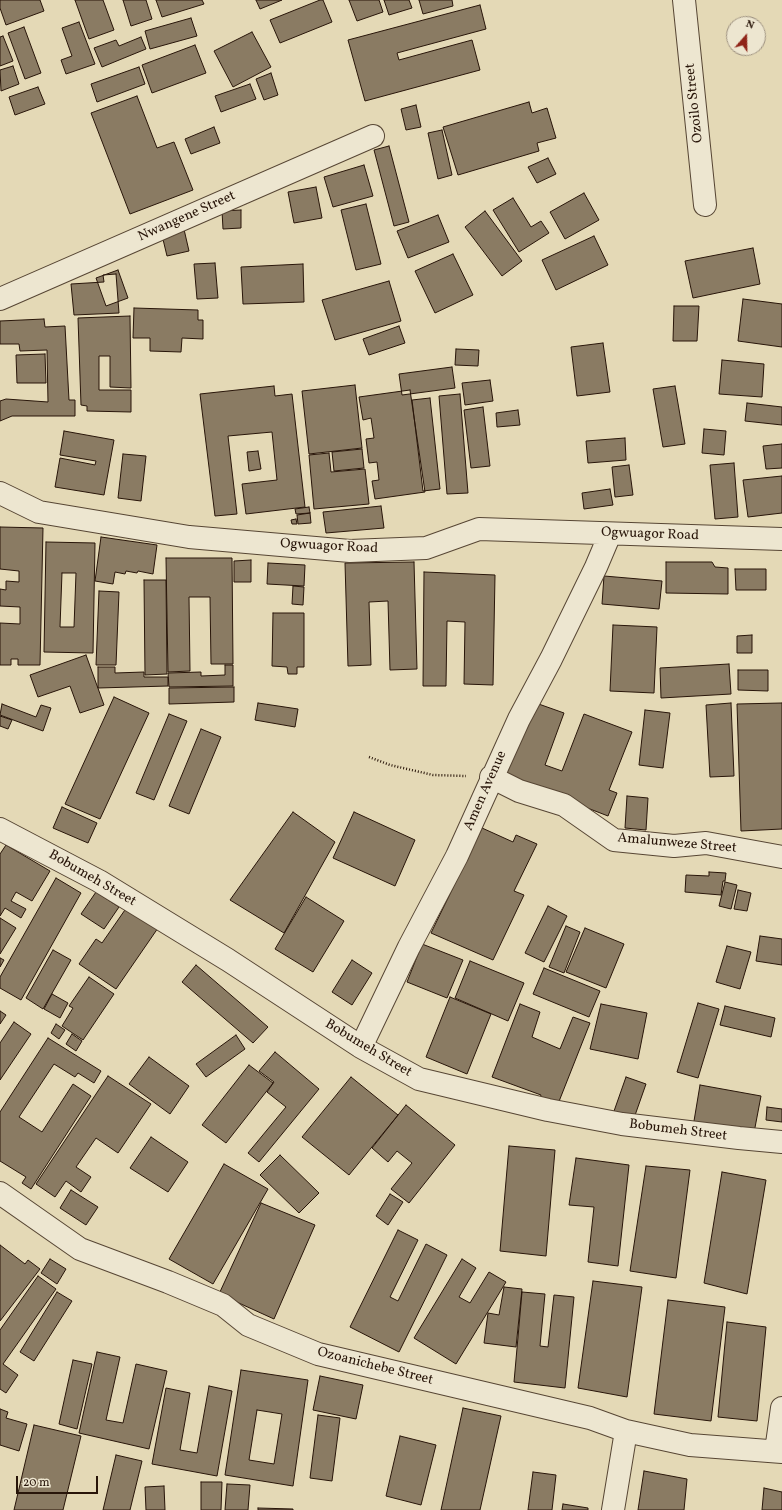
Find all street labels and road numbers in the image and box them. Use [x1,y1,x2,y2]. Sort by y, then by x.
street label: Ozoilo Street [682,62,708,144]
street label: Nwangene Street [136,188,238,246]
street label: Ogwuagor Road [601,525,699,545]
street label: Ogwuagor Road [280,536,378,558]
street label: Amen Avenue [461,748,511,834]
street label: Amalunweze Street [617,830,737,858]
street label: Bobumeh Street [45,847,139,911]
street label: Bobumeh Street [321,1016,415,1082]
street label: Bobumeh Street [628,1117,728,1145]
street label: Ozoanichebe Street [315,1344,435,1390]

